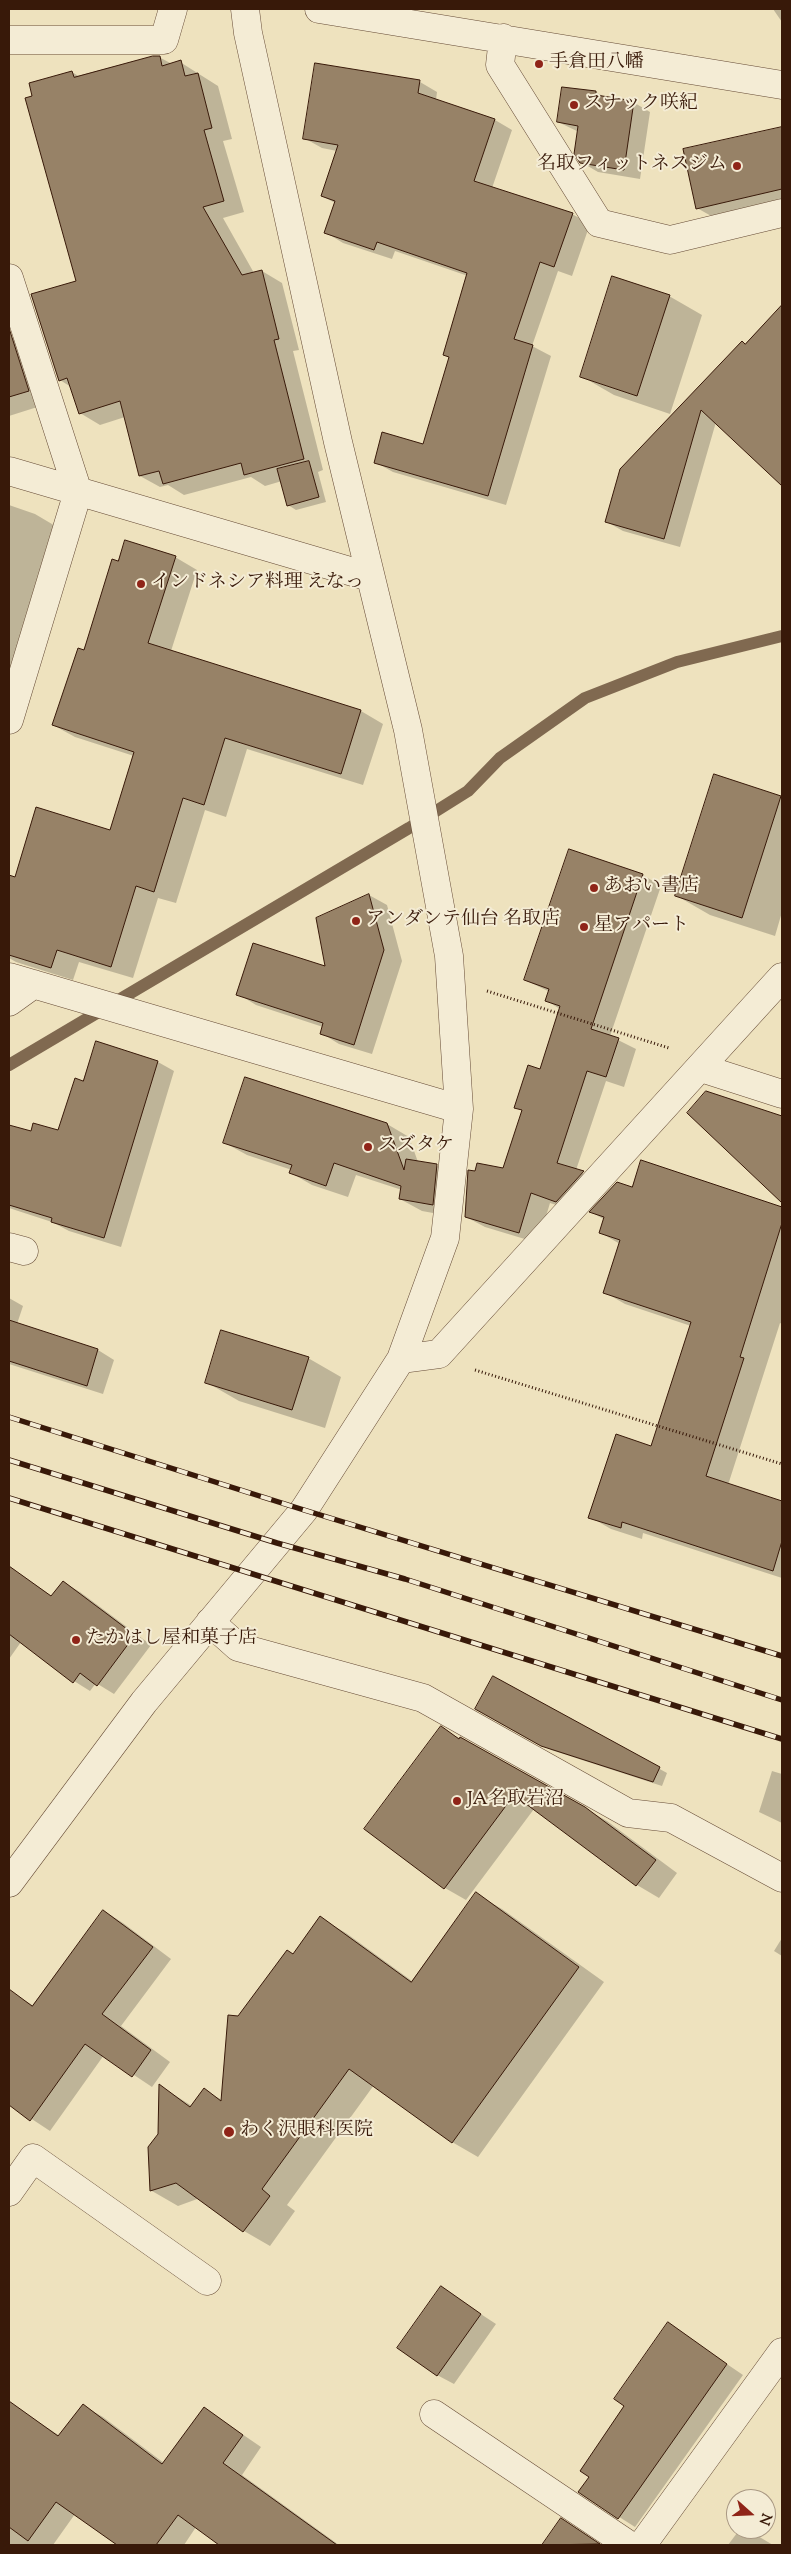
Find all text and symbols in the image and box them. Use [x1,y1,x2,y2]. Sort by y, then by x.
place label: 手倉田八幡 [549,53,644,75]
marker: 手倉田八幡 [533,58,545,70]
place label: スナック咲紀 [584,94,698,116]
marker: スナック咲紀 [568,99,580,111]
place label: 名取フィットネスジム [537,155,727,177]
marker: 名取フィットネスジム [731,160,743,172]
place label: インドネシア料理 えなっ [151,573,364,595]
marker: インドネシア料理 えなっ [135,578,147,590]
place label: あおい書店 [604,877,699,899]
marker: あおい書店 [588,882,600,894]
place label: アンダンテ仙台 名取店 [366,910,560,932]
marker: アンダンテ仙台 名取店 [350,915,362,927]
place label: 星アパート [594,916,689,938]
marker: 星アパート [578,921,590,933]
place label: スズタケ [378,1136,454,1158]
marker: スズタケ [362,1141,374,1153]
place label: たかはし屋和菓子店 [86,1629,257,1651]
marker: たかはし屋和菓子店 [70,1634,82,1646]
place label: JA名取岩沼 [467,1790,564,1812]
marker: JA名取岩沼 [451,1795,463,1807]
place label: わく沢眼科医院 [240,2121,373,2143]
marker: わく沢眼科医院 [222,2125,236,2139]
north arrow [726,2489,776,2539]
text: N [753,2510,775,2527]

